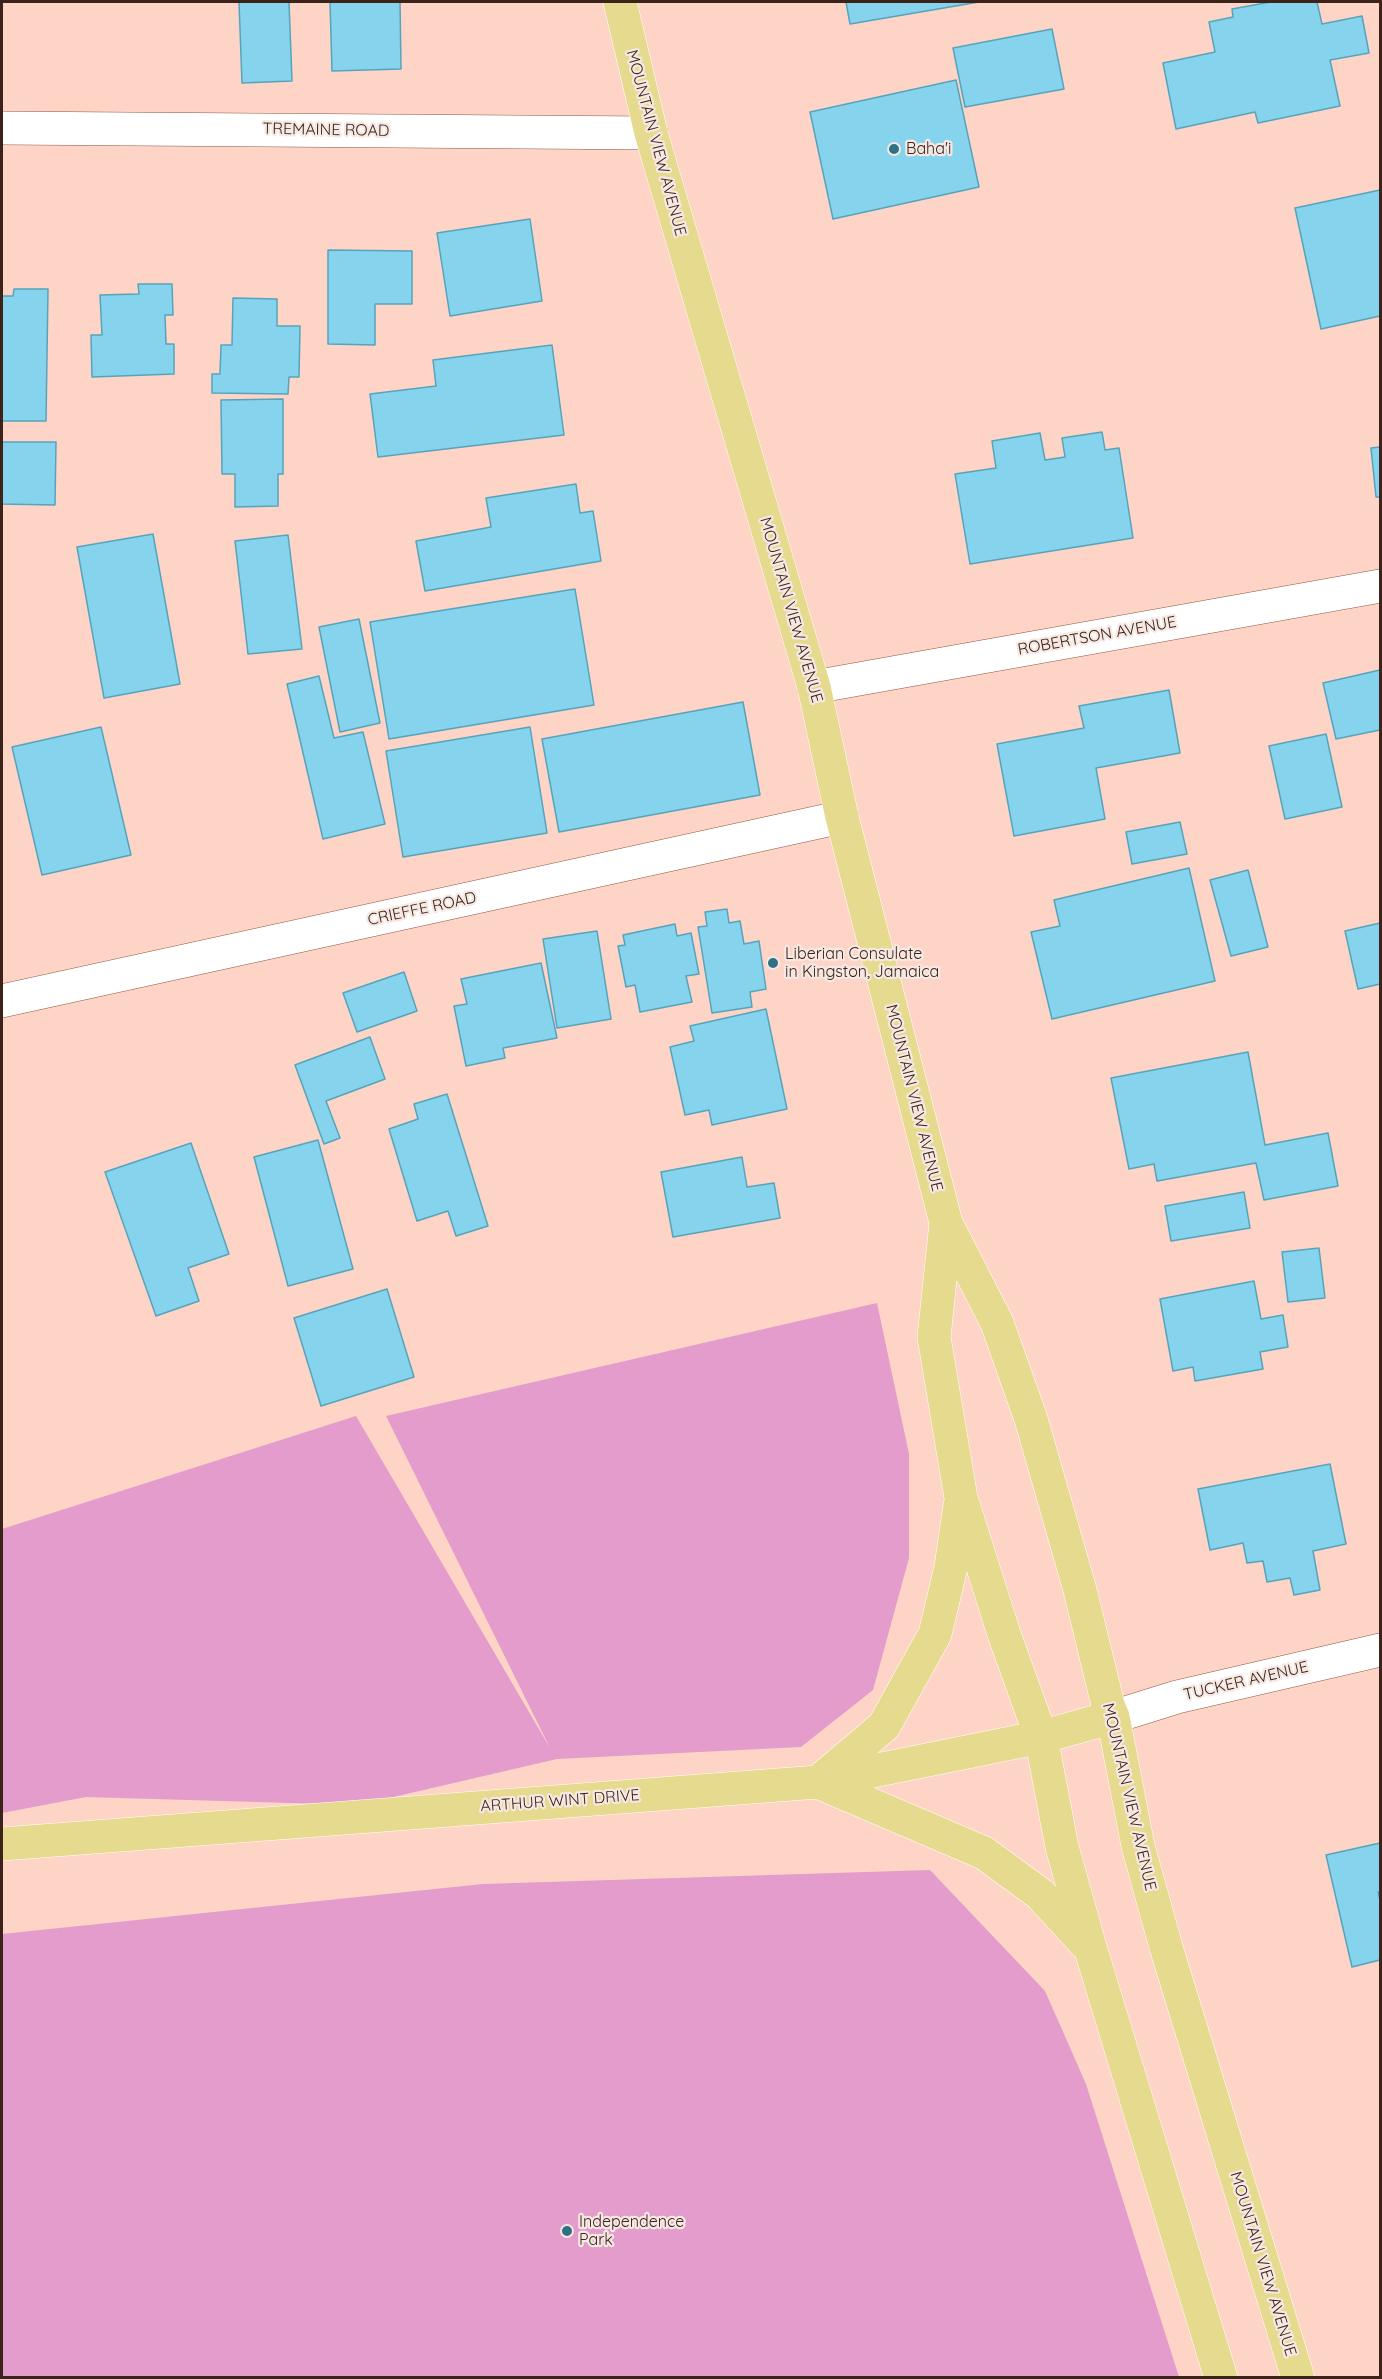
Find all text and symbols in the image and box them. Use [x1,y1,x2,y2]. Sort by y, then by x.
street label: MOUNTAIN VIEW AVENUE [622,48,690,238]
street label: TREMAINE ROAD [262,119,390,141]
place label: Baha'i [906,139,951,159]
marker: Baha'i [887,142,901,156]
street label: MOUNTAIN VIEW AVENUE [755,515,827,705]
street label: ROBERTSON AVENUE [1016,613,1178,659]
street label: CRIEFFE ROAD [366,888,478,930]
place label: Liberian Consulate in Kingston, Jamaica [785,944,939,982]
marker: Liberian Consulate in Kingston, Jamaica [766,956,780,970]
street label: MOUNTAIN VIEW AVENUE [881,1002,947,1194]
street label: TUCKER AVENUE [1182,1657,1310,1705]
street label: MOUNTAIN VIEW AVENUE [1098,1701,1160,1893]
street label: ARTHUR WINT DRIVE [480,1786,640,1816]
street label: MOUNTAIN VIEW AVENUE [1226,2169,1300,2359]
place label: Independence Park [579,2212,684,2250]
marker: Independence Park [560,2224,574,2238]

